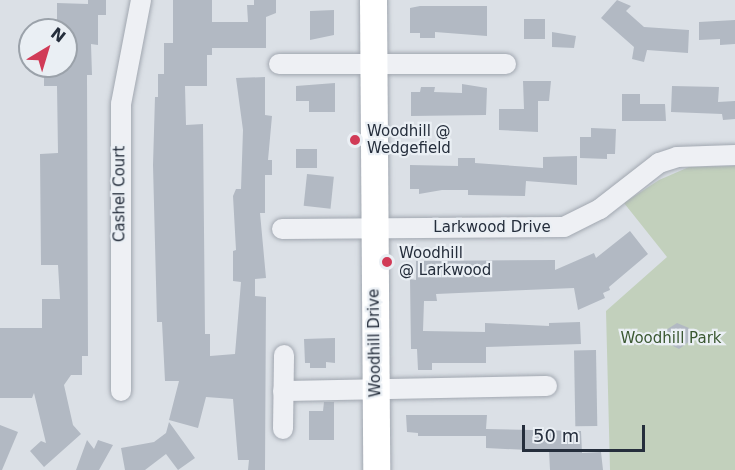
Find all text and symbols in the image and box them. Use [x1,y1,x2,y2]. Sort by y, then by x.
north arrow [18,18,78,78]
text: N [47,23,69,47]
place label: Woodhill @ Wedgefield [367,122,451,157]
marker: Woodhill @ Wedgefield [348,133,362,147]
street label: Cashel Court [111,146,129,242]
street label: Larkwood Drive [433,219,551,237]
place label: Woodhill @ Larkwood [399,244,491,279]
marker: Woodhill @ Larkwood [380,255,394,269]
street label: Woodhill Drive [365,289,385,397]
park label: Woodhill Park [620,330,722,348]
scale bar [525,413,648,451]
text: 50 m [533,425,579,446]

